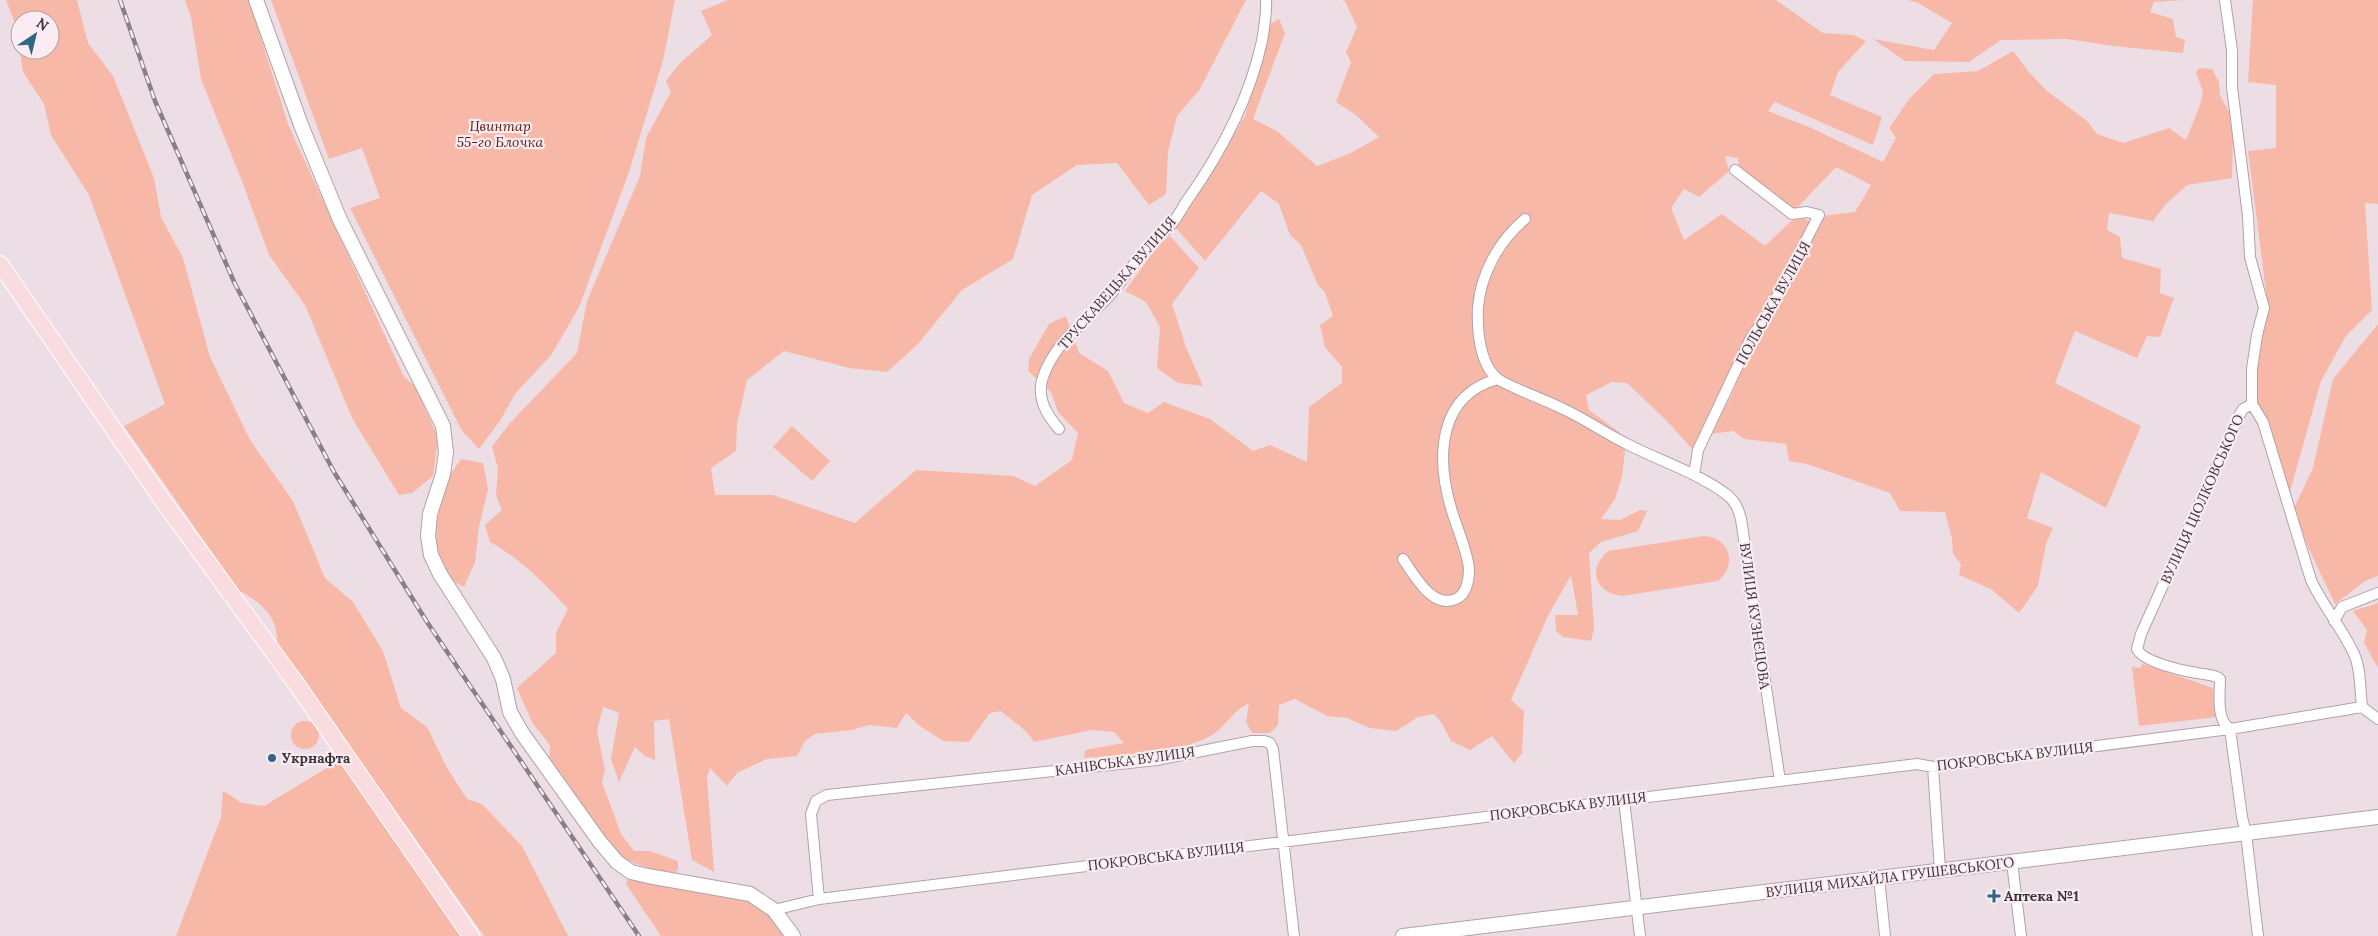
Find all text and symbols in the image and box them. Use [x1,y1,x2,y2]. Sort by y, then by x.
north arrow [10,10,60,60]
text: N [33,14,52,35]
park label: Цвинтар 55-го Блочка [457,117,544,151]
street label: ТРУСКАВЕЦЬКА ВУЛИЦЯ [1054,213,1180,353]
street label: ПОЛЬСЬКА ВУЛИЦЯ [1732,238,1814,368]
street label: ВУЛИЦЯ ЦІОЛКОВСЬКОГО [2156,411,2248,587]
street label: ВУЛИЦЯ КУЗНЄЦОВА [1736,541,1774,691]
street label: ПОКРОВСЬКА ВУЛИЦЯ [1936,737,2094,775]
street label: КАНІВСЬКА ВУЛИЦЯ [1054,742,1196,780]
place label: Укрнафта [282,749,351,767]
marker: Укрнафта [266,752,278,764]
street label: ПОКРОВСЬКА ВУЛИЦЯ [1489,787,1647,825]
street label: ПОКРОВСЬКА ВУЛИЦЯ [1087,837,1245,875]
street label: ВУЛИЦЯ МИХАЙЛА ГРУШЕВСЬКОГО [1765,853,2015,901]
place label: Аптека №1 [2004,887,2079,905]
marker: Аптека №1 [1988,890,2000,902]

